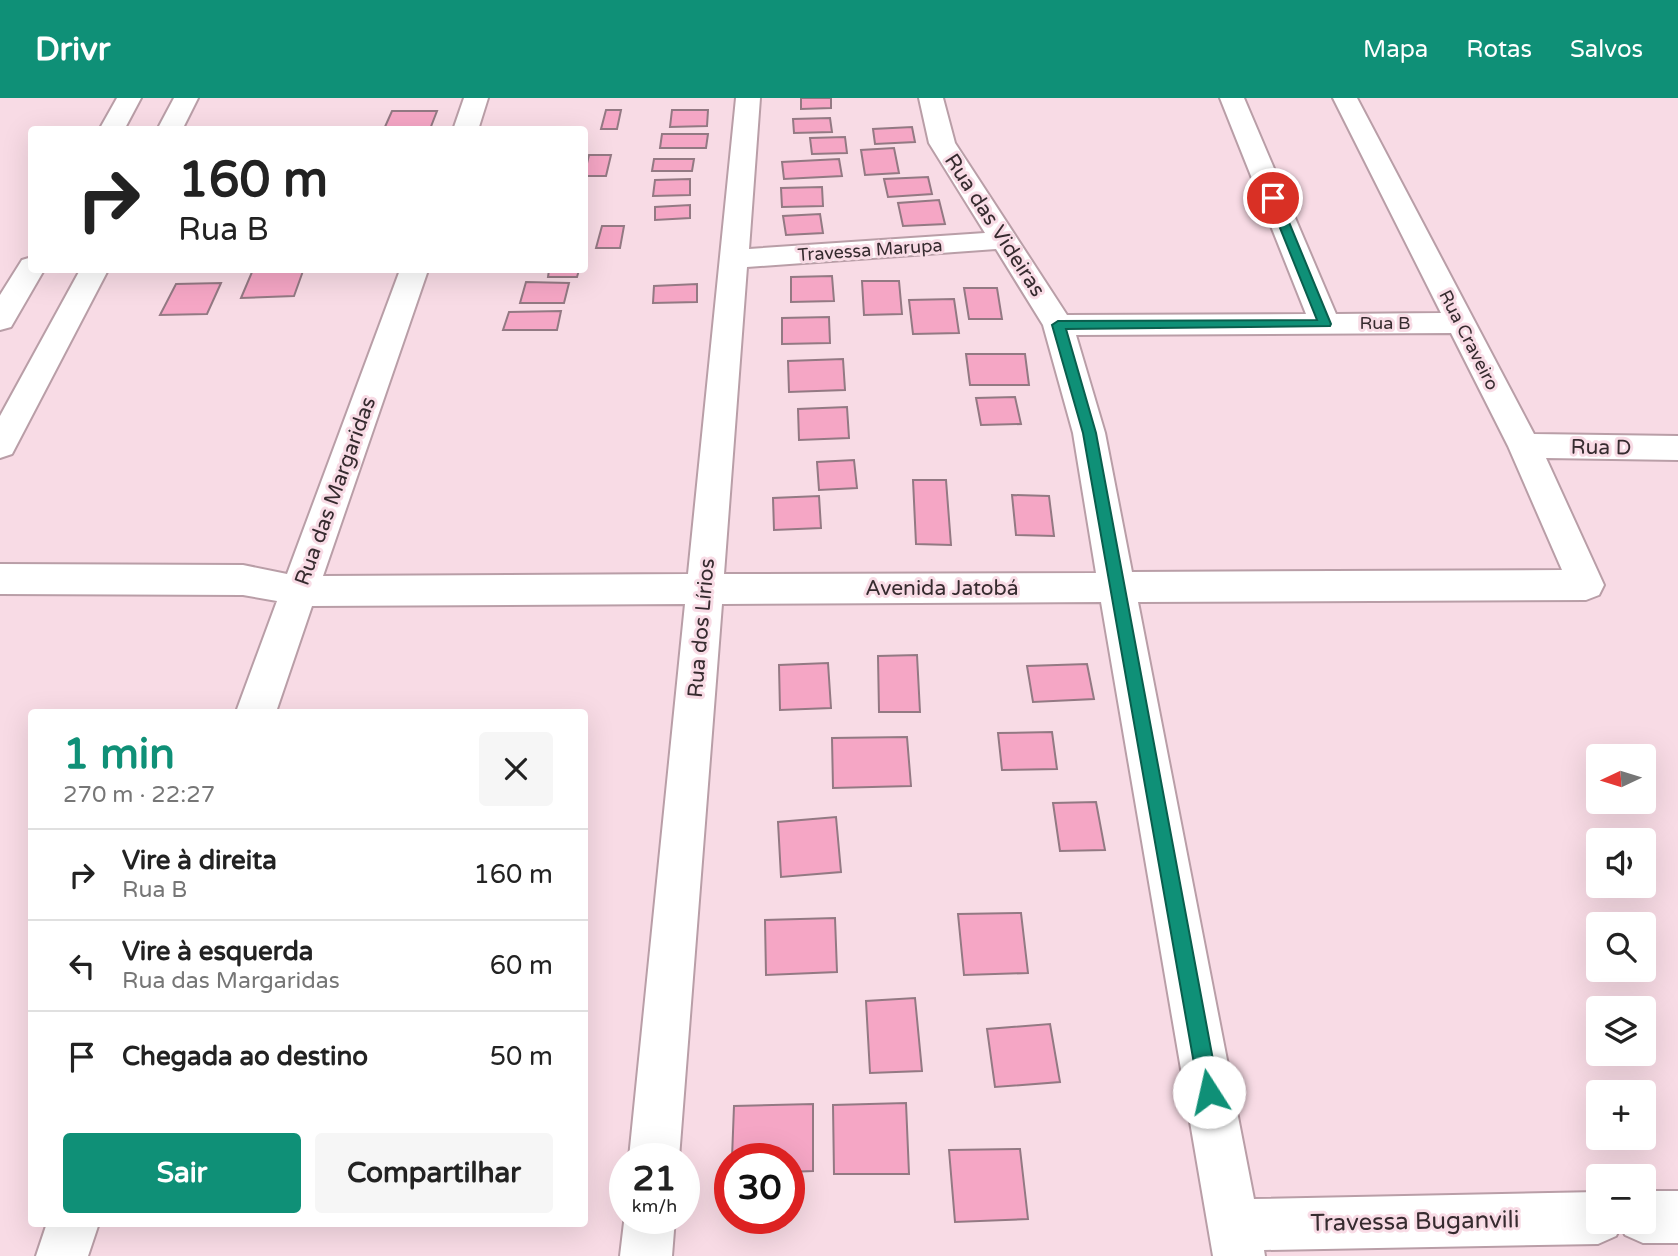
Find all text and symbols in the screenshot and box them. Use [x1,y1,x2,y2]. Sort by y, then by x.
text: Drivr [35,30,110,69]
text: Mapa [1363,35,1428,64]
text: Rotas [1466,35,1532,64]
text: Salvos [1570,35,1643,64]
street label: Rua das Videiras [939,149,1050,301]
text: 160 m [178,151,328,210]
icon: right [63,154,154,245]
pin [1243,168,1303,228]
icon: arrive [1254,179,1292,217]
text: Rua B [178,211,269,249]
street label: Travessa Marupa [797,234,943,266]
street label: Rua Craveiro [1434,286,1504,394]
street label: Rua B [1359,312,1411,334]
street label: Rua das Margaridas [290,393,381,589]
street label: Rua D [1570,434,1632,461]
street label: Rua dos Lírios [683,557,720,699]
street label: Avenida Jatobá [865,576,1019,601]
text: 1 min [63,729,175,780]
button: close [479,732,553,806]
north arrow [1586,744,1656,814]
map controls [1586,744,1656,1234]
text: 270 m · 22:27 [63,781,215,809]
button: sound [1586,828,1656,898]
text: Vire à direita [122,845,277,876]
icon: right [63,856,101,894]
text: 160 m [473,859,553,890]
text: Rua B [122,876,187,904]
button: search [1586,912,1656,982]
text: Vire à esquerda [122,936,313,967]
icon: left [63,947,101,985]
text: 60 m [490,950,553,981]
text: Rua das Margaridas [122,967,340,995]
button: layers [1586,996,1656,1066]
icon: arrive [63,1038,101,1076]
text: Chegada ao destino [122,1041,368,1072]
text: 50 m [490,1041,553,1072]
position arrow [1172,1055,1246,1129]
button: + [1586,1080,1656,1150]
button: Sair [63,1133,301,1213]
button: Compartilhar [315,1133,553,1213]
speed limit sign: 30 [714,1143,805,1234]
text: 21 [633,1158,676,1200]
button: − [1586,1164,1656,1234]
text: km/h [632,1195,677,1217]
street label: Travessa Buganvili [1310,1205,1520,1238]

